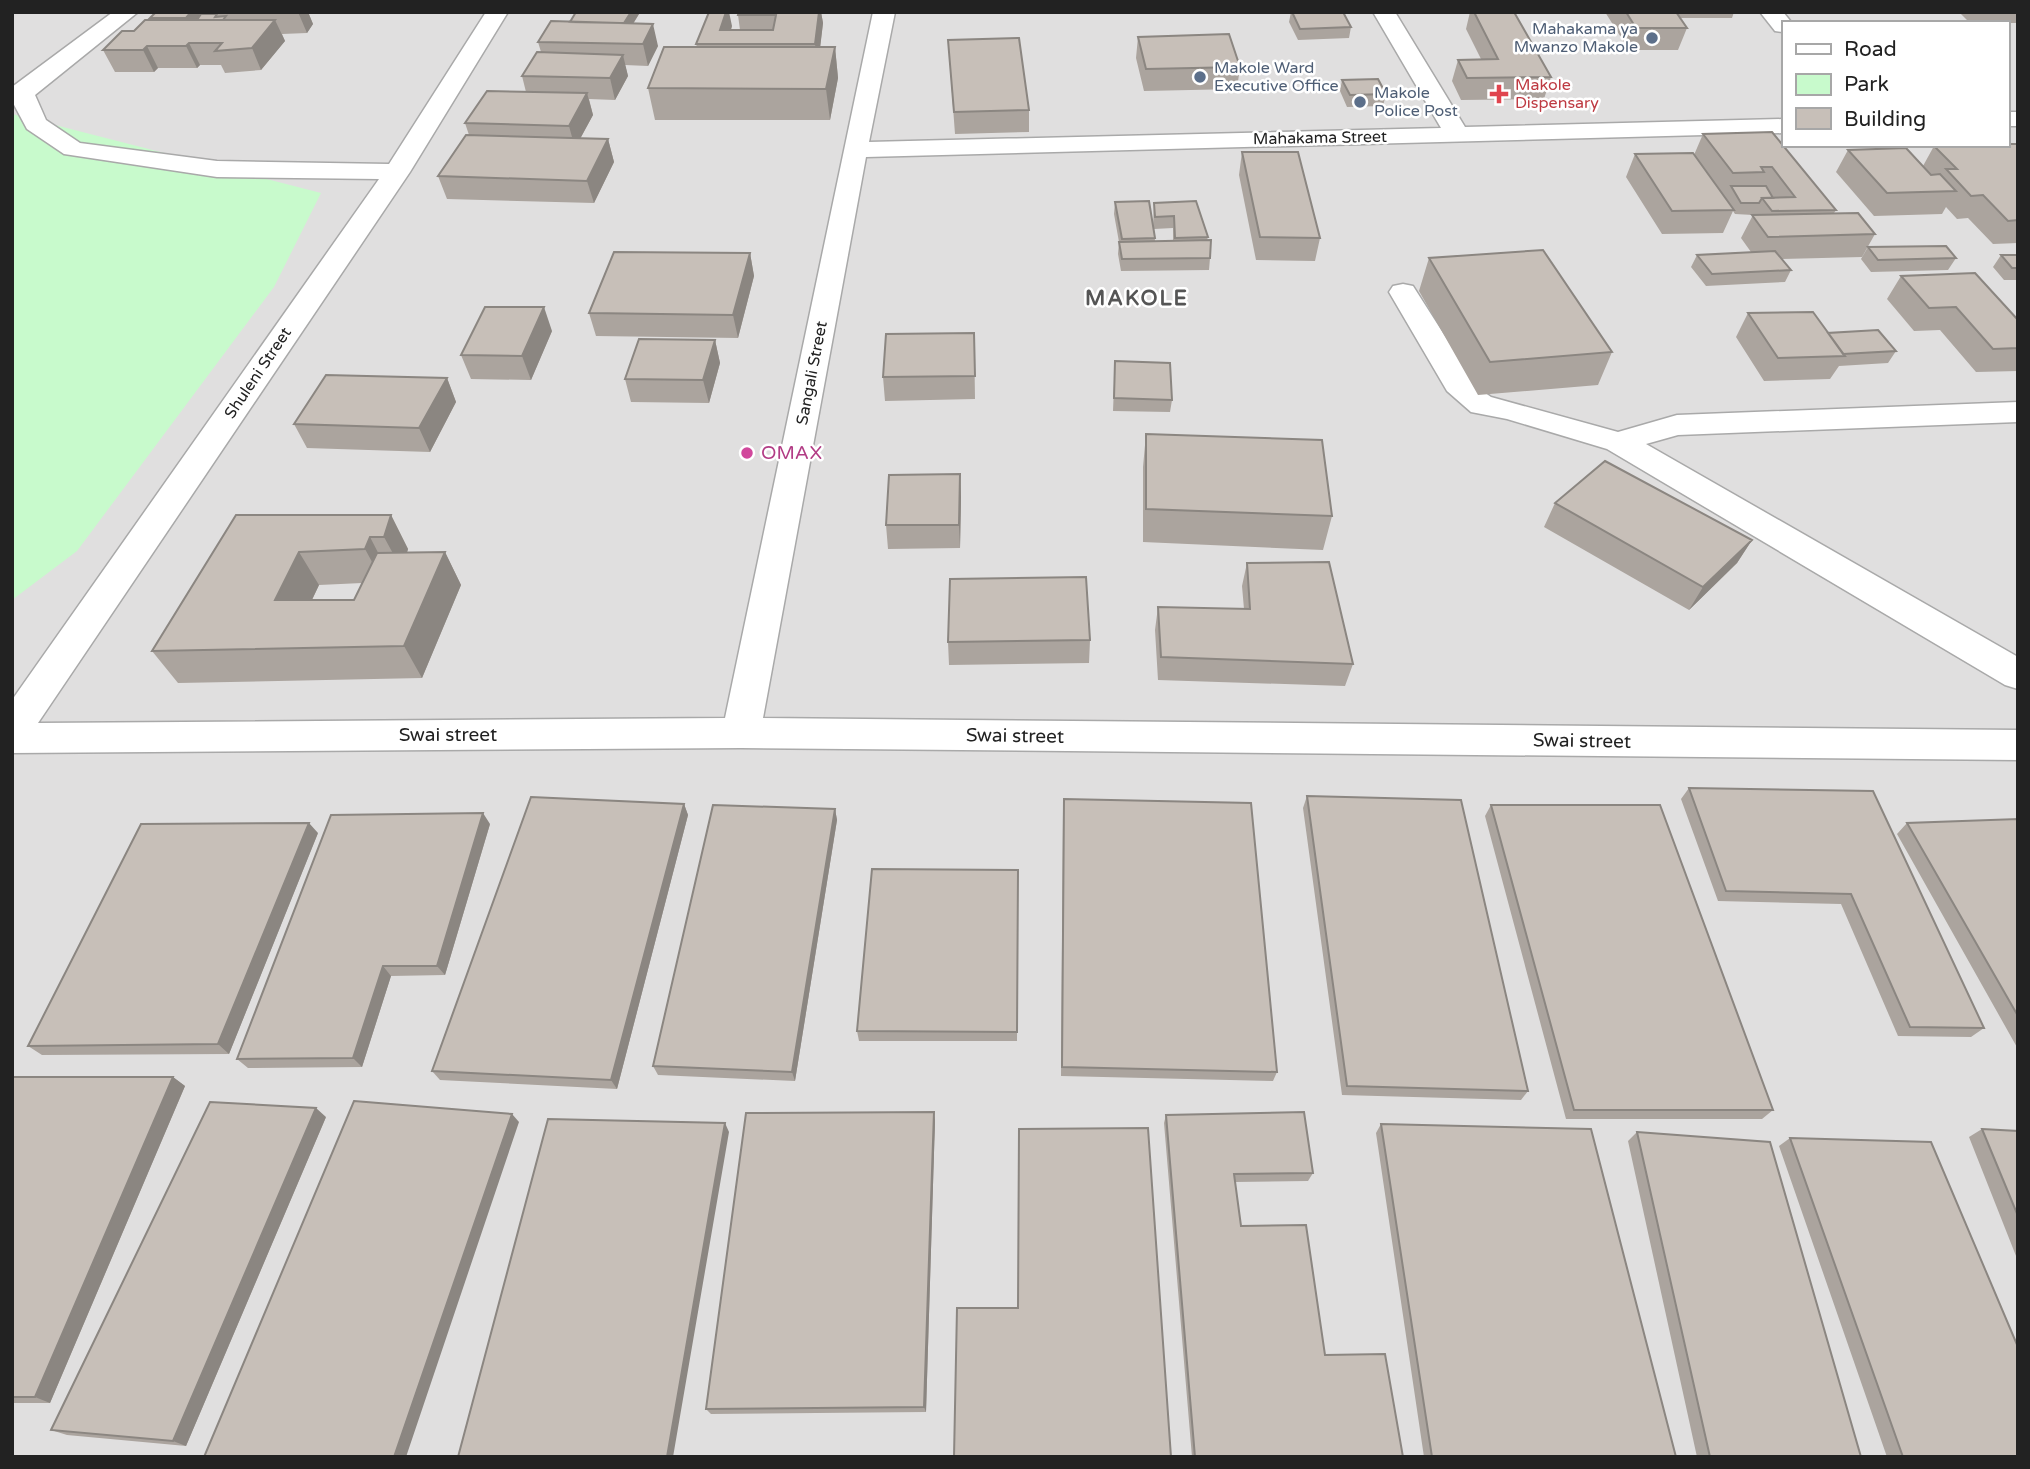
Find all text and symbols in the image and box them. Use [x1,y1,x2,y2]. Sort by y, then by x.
place label: Mahakama ya Mwanzo Makole [1514,19,1638,57]
legend [1782,21,2009,147]
marker: Mahakama ya Mwanzo Makole [1644,30,1660,46]
text: Road [1844,37,1897,62]
place label: Makole Ward Executive Office [1214,58,1339,96]
marker: Makole Ward Executive Office [1192,69,1208,85]
text: Park [1844,72,1889,97]
place label: Makole Dispensary [1515,75,1599,113]
place label: Makole Police Post [1374,83,1458,121]
marker: Makole Dispensary [1489,84,1509,104]
marker: Makole Police Post [1352,94,1368,110]
text: Building [1844,107,1926,132]
street label: Mahakama Street [1253,127,1387,149]
district label: MAKOLE [1085,286,1189,311]
street label: Sangali Street [792,319,832,427]
street label: Shuleni Street [220,324,296,422]
place label: OMAX [761,442,822,464]
marker: OMAX [739,445,755,461]
street label: Swai street [399,724,497,746]
street label: Swai street [966,724,1064,748]
street label: Swai street [1533,729,1631,753]

